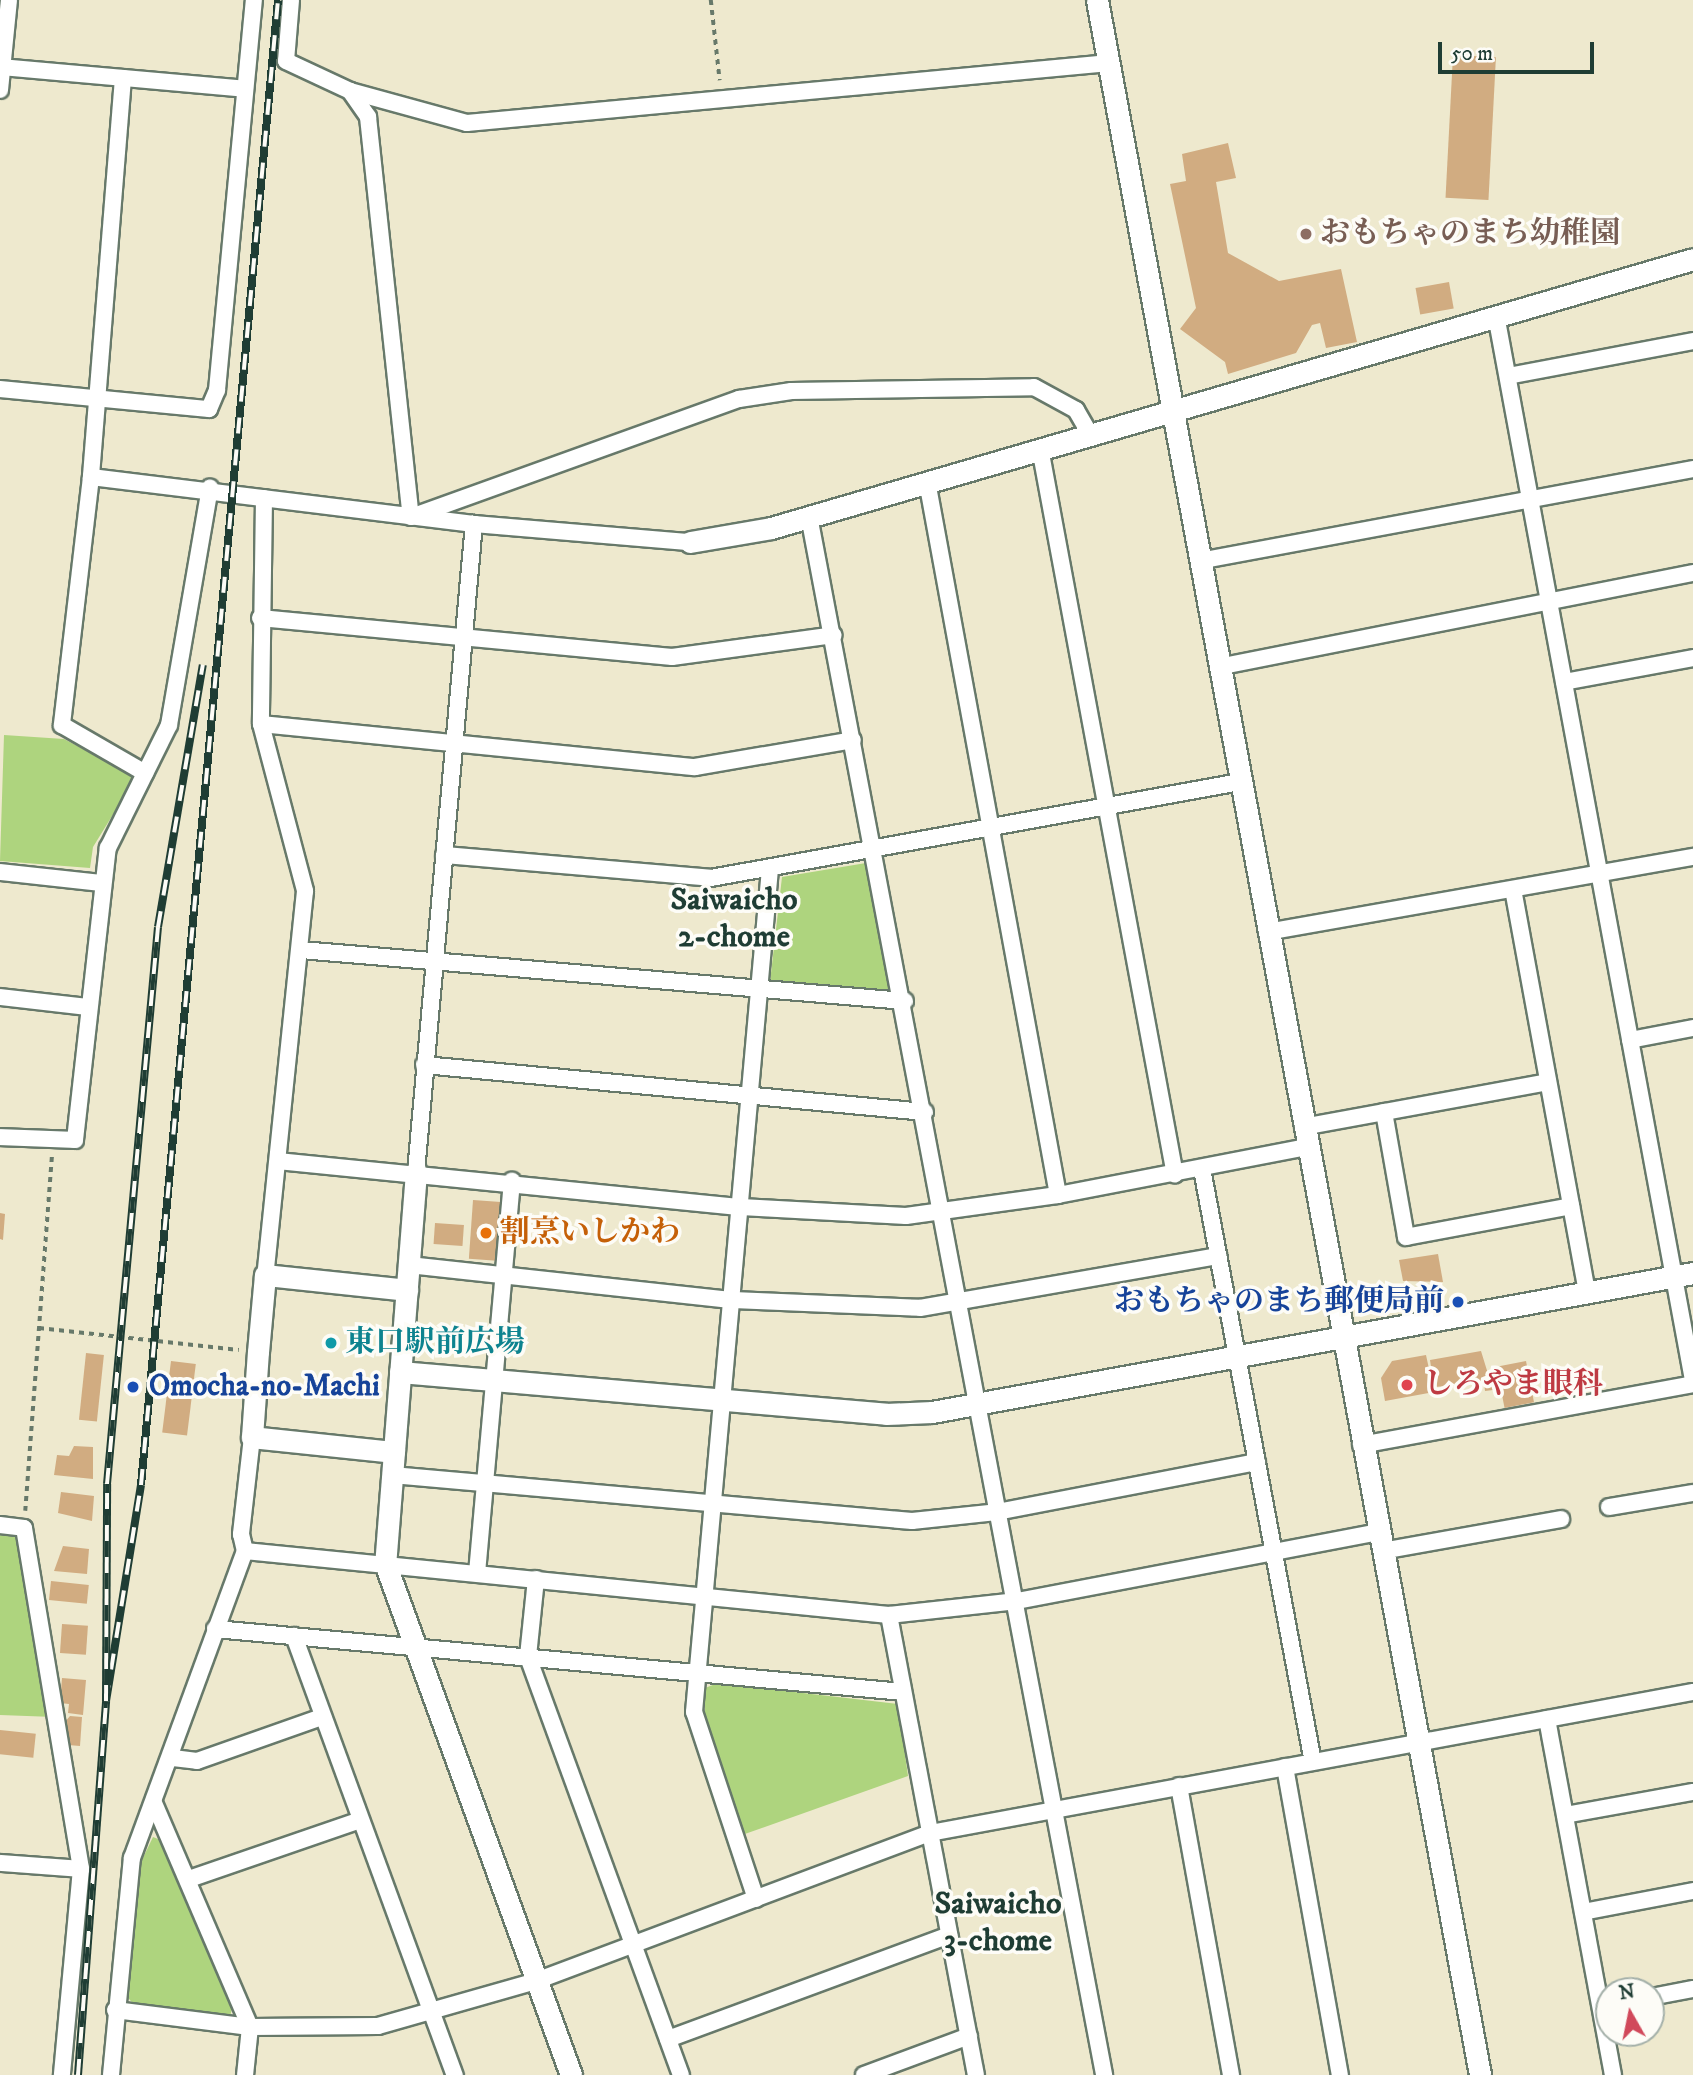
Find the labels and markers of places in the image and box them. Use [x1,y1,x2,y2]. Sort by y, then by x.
place label: おもちゃのまち幼稚園 [1320,216,1620,252]
marker: おもちゃのまち幼稚園 [1298,226,1314,242]
place label: 割烹いしかわ [500,1215,680,1251]
marker: 割烹いしかわ [478,1225,494,1241]
place label: おもちゃのまち郵便局前 [1114,1284,1444,1320]
marker: おもちゃのまち郵便局前 [1450,1294,1466,1310]
place label: 東口駅前広場 [345,1325,525,1361]
marker: 東口駅前広場 [323,1335,339,1351]
place label: しろやま眼科 [1423,1367,1603,1403]
place label: Omocha-no-Machi [149,1369,380,1405]
marker: しろやま眼科 [1397,1375,1417,1395]
marker: Omocha-no-Machi [123,1377,143,1397]

